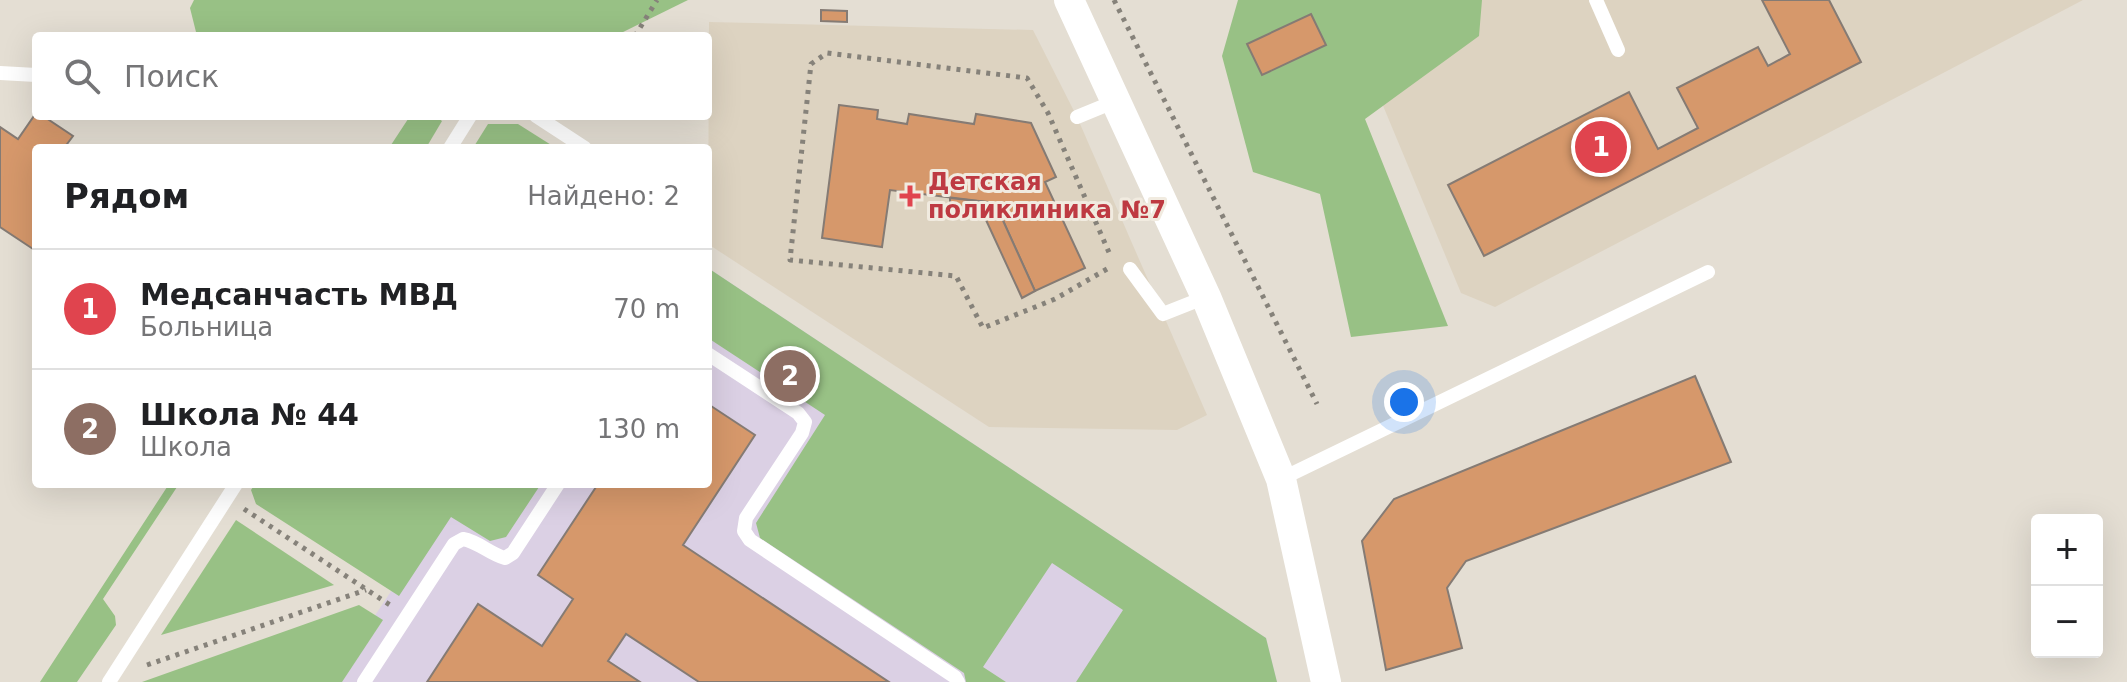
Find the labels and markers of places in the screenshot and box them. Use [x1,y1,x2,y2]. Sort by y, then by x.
pin: 1 [1575,117,1627,177]
place label: Детская поликлиника №7 [928,168,1166,224]
marker: Детская поликлиника №7 [899,185,921,207]
pin: 2 [764,346,816,406]

